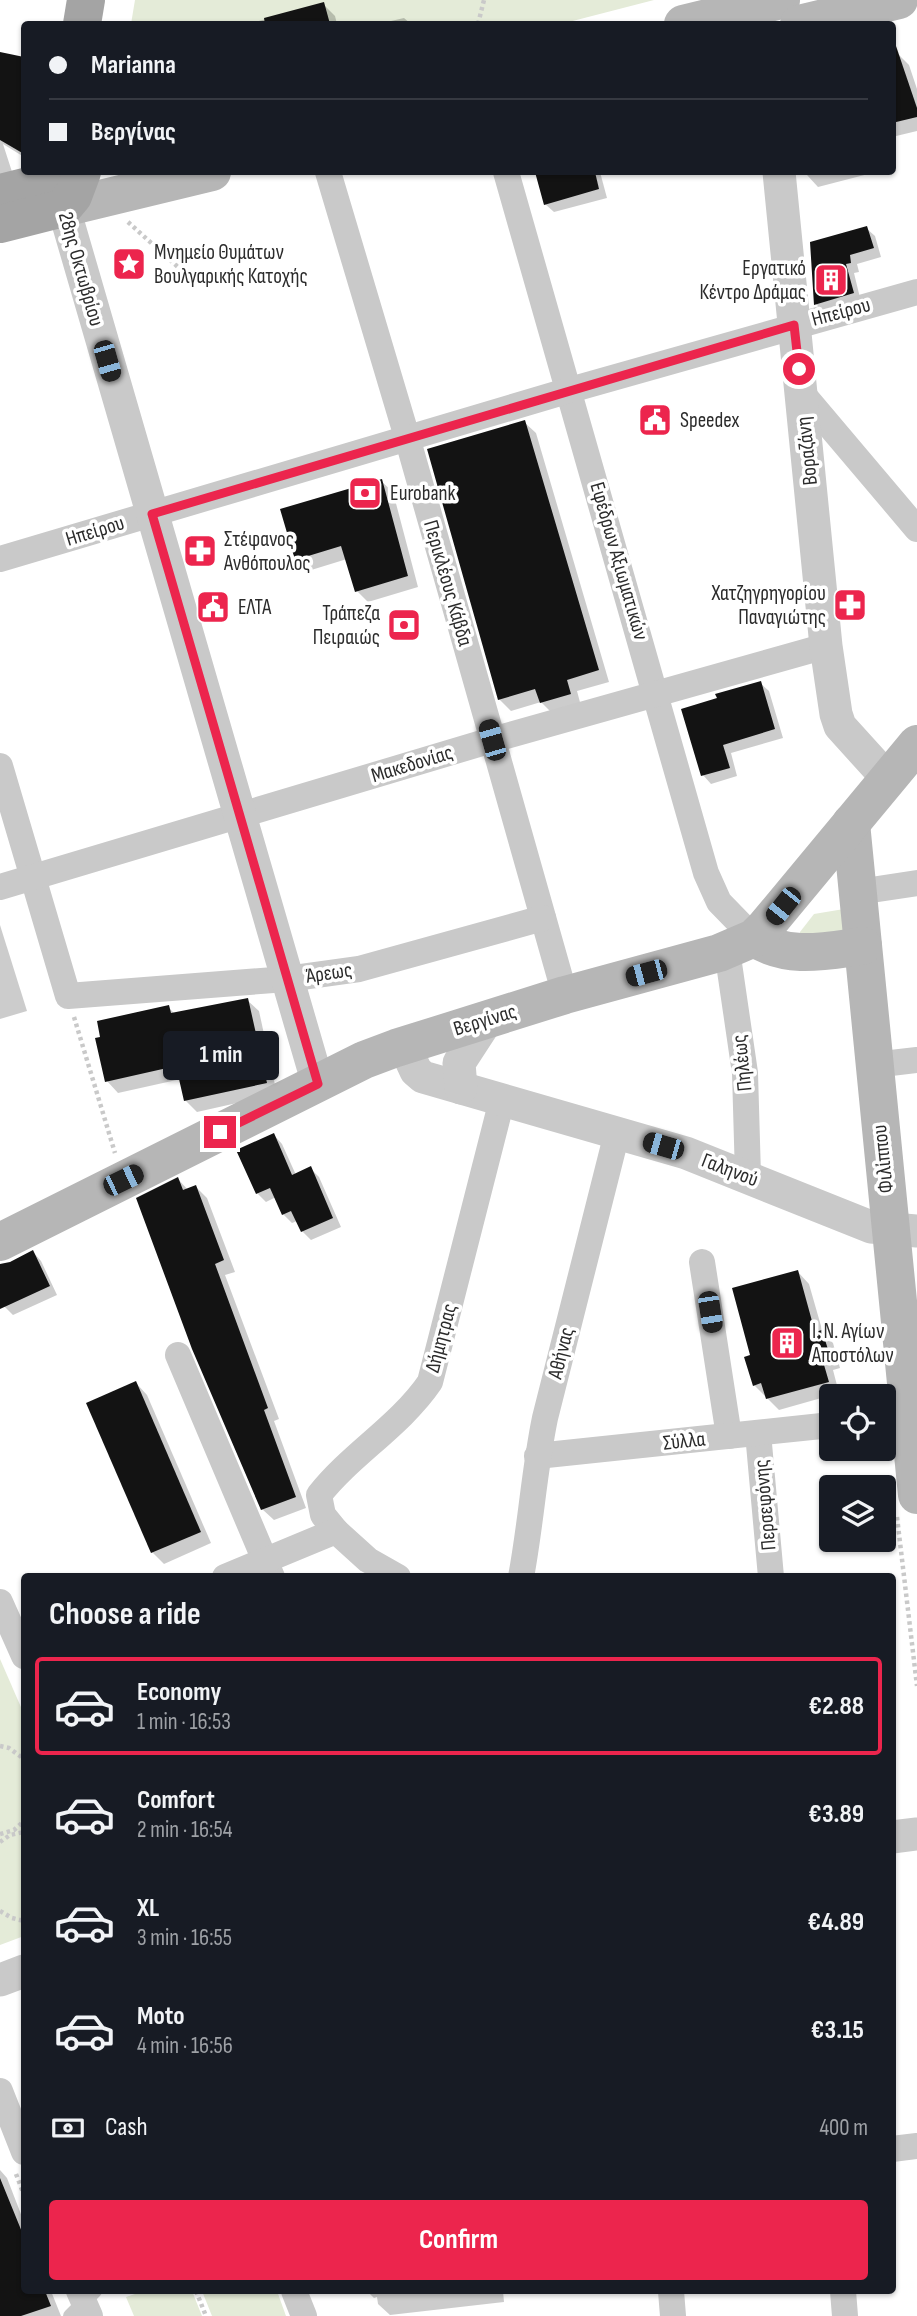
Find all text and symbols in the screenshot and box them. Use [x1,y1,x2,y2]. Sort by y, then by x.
text: Marianna [91,50,176,81]
text: Βεργίνας [91,117,176,148]
street label: 28ης Οκτωβρίου [53,209,109,329]
place label: Μνημείο Θυμάτων Βουλγαρικής Κατοχής [154,240,308,289]
place icon: Μνημείο Θυμάτων Βουλγαρικής Κατοχής [110,245,148,283]
place label: Εργατικό Κέντρο Δράμας [700,256,806,305]
building icon: Εργατικό Κέντρο Δράμας [812,261,850,299]
street label: Ηπείρου [809,292,873,332]
car [92,338,123,384]
route start [783,353,815,385]
public building icon: Speedex [636,401,674,439]
place label: Speedex [680,408,740,433]
street label: Βοραζάνη [791,415,823,487]
bank icon: Eurobank [346,474,384,512]
street label: Εφέδρων Αξιωματικών [585,479,653,643]
place label: Eurobank [390,481,456,506]
street label: Ηπείρου [63,510,127,552]
street label: Περικλέους Κάβδα [418,517,478,649]
place label: Στέφανος Ανθόπουλος [223,527,311,576]
pharmacy icon: Στέφανος Ανθόπουλος [181,532,219,570]
place label: Χατζηγρηγορίου Παναγιώτης [711,581,826,630]
pharmacy icon: Χατζηγρηγορίου Παναγιώτης [831,586,869,624]
public building icon: ΕΛΤΑ [194,588,232,626]
place label: ΕΛΤΑ [238,595,272,620]
place label: Τράπεζα Πειραιώς [313,601,380,650]
bank icon: Τράπεζα Πειραιώς [385,606,423,644]
car [477,717,508,763]
street label: Μακεδονίας [368,740,456,788]
car [762,883,805,929]
street label: Άρεως [304,957,354,989]
car [623,957,670,989]
street label: Βεργίνας [451,999,519,1041]
callout: 1 min [162,1030,278,1080]
street label: Πηλέως [727,1033,757,1093]
text: 1 min [200,1041,242,1069]
route end [204,1116,236,1148]
street label: Φιλίππου [867,1124,899,1194]
car [640,1130,687,1162]
street label: Γαληνού [698,1148,762,1192]
car [100,1161,147,1199]
car [697,1290,724,1334]
street label: Δήμητρας [420,1301,462,1375]
place label: Ι. Ν. Αγίων Αποστόλων [811,1319,894,1368]
building icon: Ι. Ν. Αγίων Αποστόλων [768,1324,806,1362]
street label: Αθήνας [542,1325,579,1382]
map controls [819,1384,896,1552]
button: locate [819,1384,896,1461]
street label: Σύλλα [662,1426,706,1456]
street label: Περσεφόνης [749,1458,781,1552]
button: layers [819,1475,896,1552]
text: Choose a ride [49,1595,201,1634]
icon: car [53,1675,116,1738]
text: Economy [137,1677,221,1708]
text: €2.88 [809,1691,864,1722]
text: 1 min · 16:53 [137,1708,231,1736]
icon: car [53,1783,116,1846]
text: Comfort [137,1785,215,1816]
text: €3.89 [808,1799,864,1830]
text: 2 min · 16:54 [137,1816,232,1844]
icon: car [53,1891,116,1954]
text: XL [137,1893,159,1924]
text: €4.89 [807,1907,864,1938]
text: 3 min · 16:55 [137,1924,232,1952]
icon: car [53,1999,116,2062]
text: Moto [137,2001,185,2032]
text: €3.15 [811,2015,864,2046]
text: 4 min · 16:56 [137,2032,233,2060]
icon: cash [49,2109,87,2147]
text: Cash [105,2112,148,2143]
text: 400 m [819,2114,868,2142]
button: Confirm [49,2200,868,2280]

